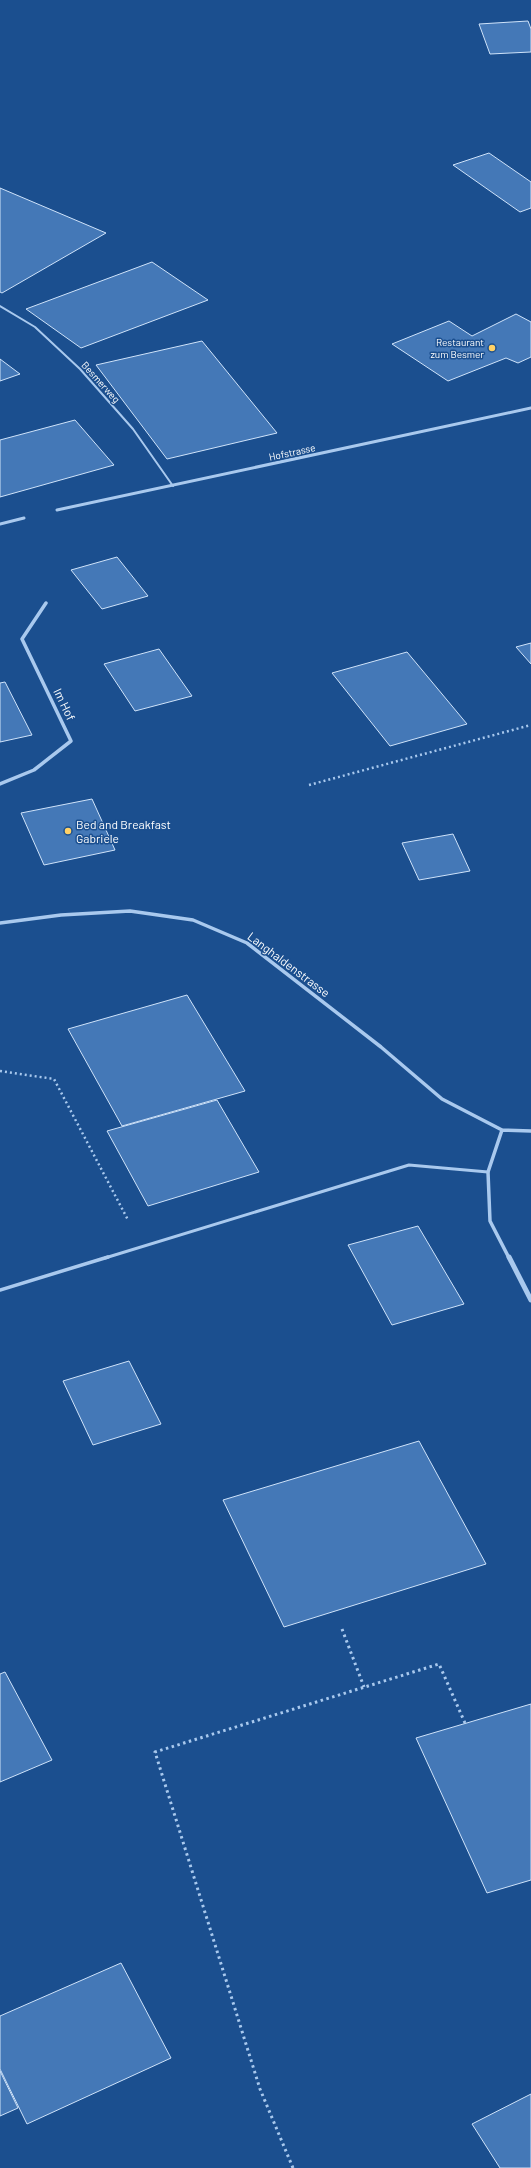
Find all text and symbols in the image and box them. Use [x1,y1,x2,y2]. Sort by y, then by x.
place label: Restaurant zum Besmer [430,336,484,360]
marker: Restaurant zum Besmer [487,343,497,353]
street label: Besmerweg [79,359,123,405]
street label: Hofstrasse [268,441,316,463]
street label: Im Hof [51,686,79,722]
place label: Bed and Breakfast Gabriele [76,817,171,845]
marker: Bed and Breakfast Gabriele [63,826,73,836]
street label: Langhaldenstrasse [245,929,333,999]

